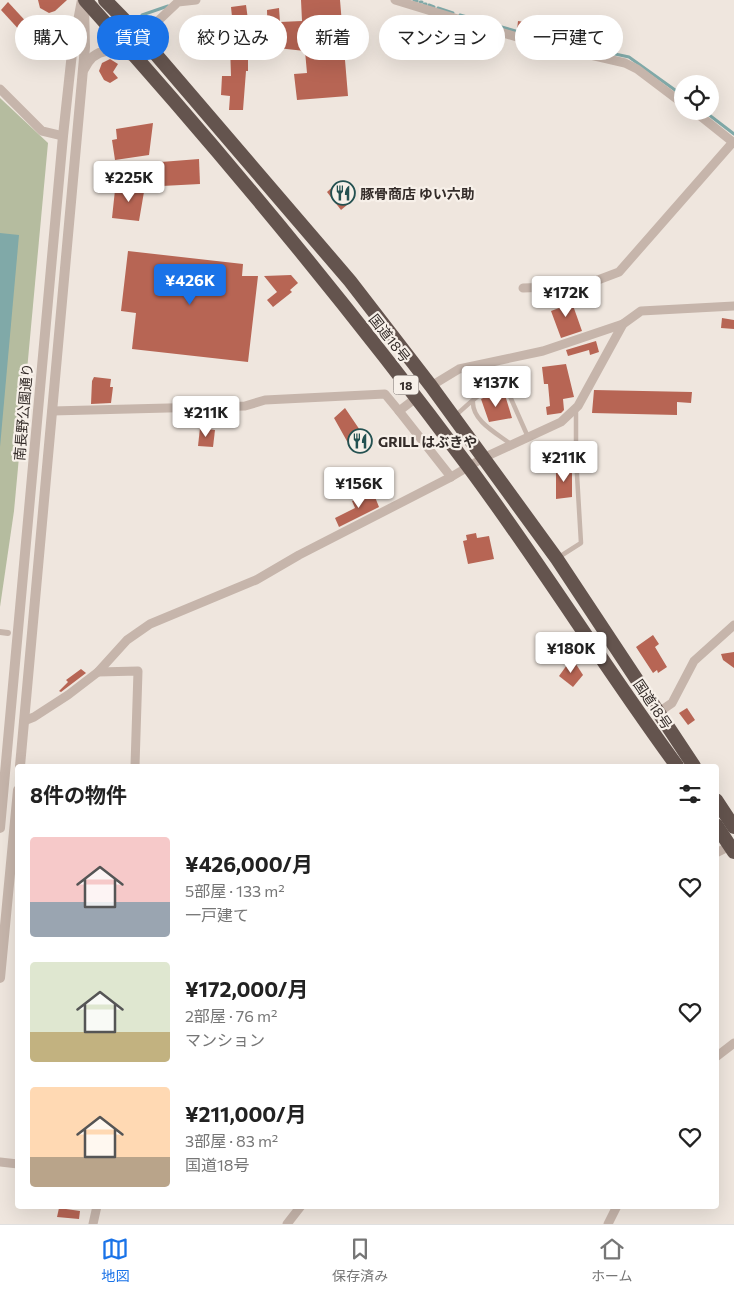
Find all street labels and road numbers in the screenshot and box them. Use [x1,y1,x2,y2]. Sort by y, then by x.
street label: 国道18号 [366,311,414,365]
street label: 南長野公園通り [10,362,36,462]
road number: 18 [394,376,418,394]
street label: 国道18号 [630,676,676,732]

